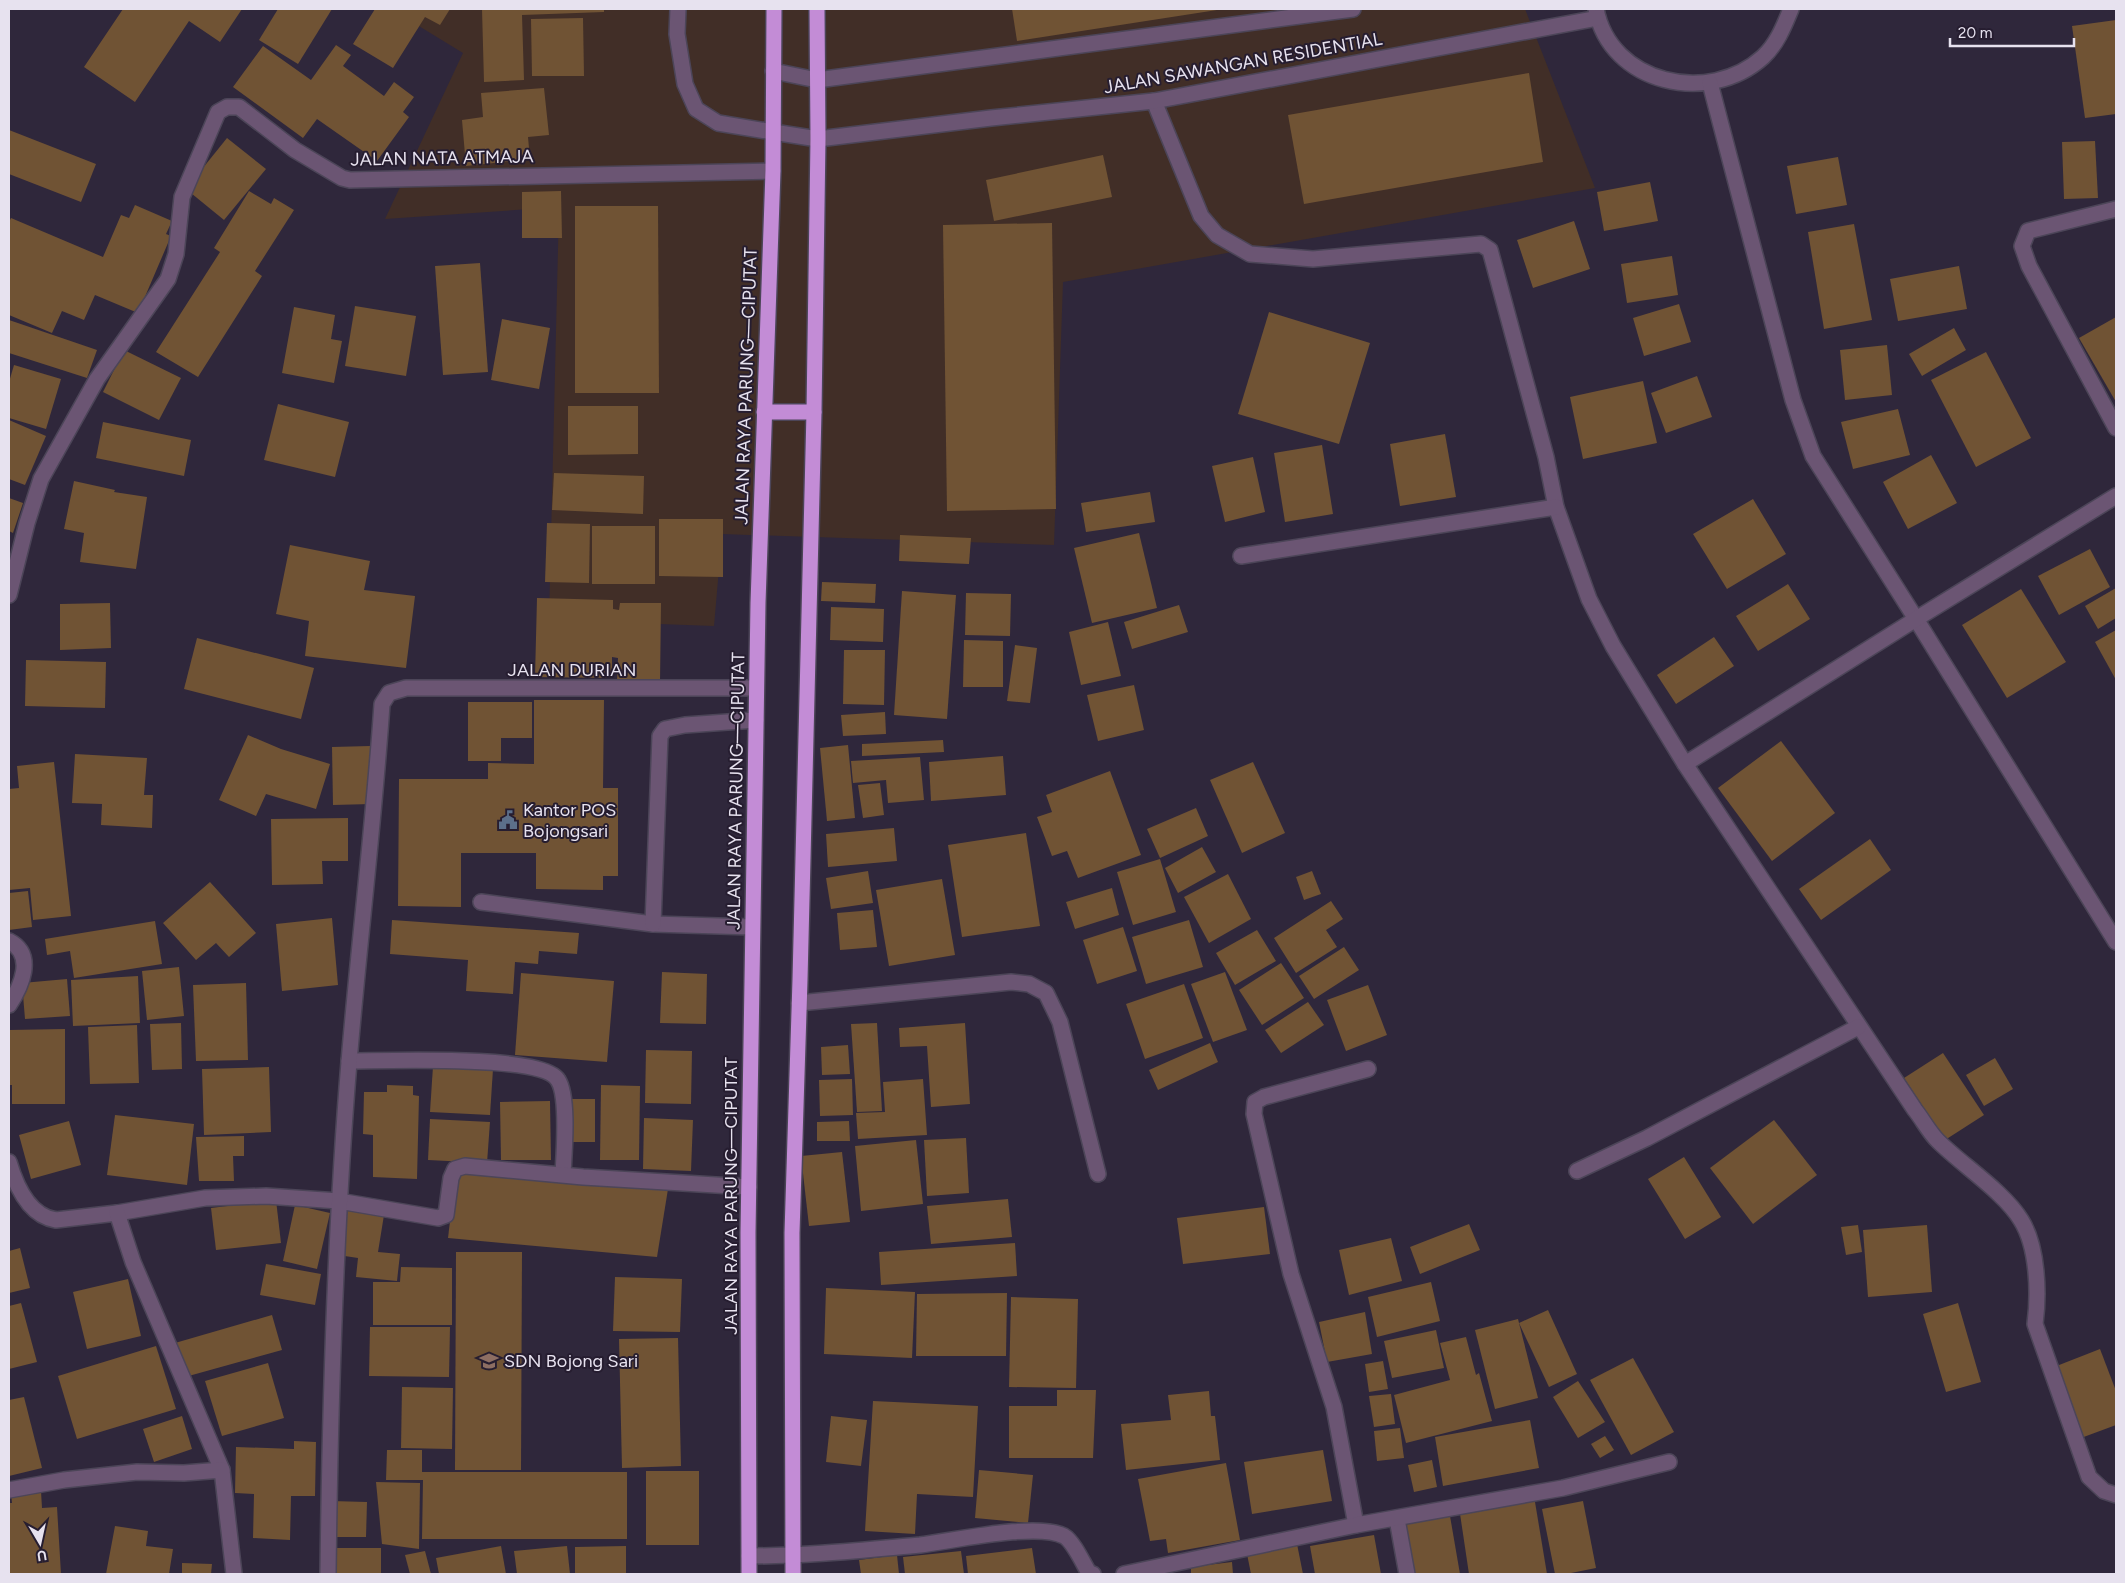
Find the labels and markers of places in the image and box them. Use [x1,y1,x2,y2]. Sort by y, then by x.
place label: Kantor POS Bojongsari [523,799,616,842]
public building icon: Kantor POS Bojongsari [497,809,519,831]
school or university icon: SDN Bojong Sari [478,1350,500,1372]
place label: SDN Bojong Sari [504,1350,638,1372]

